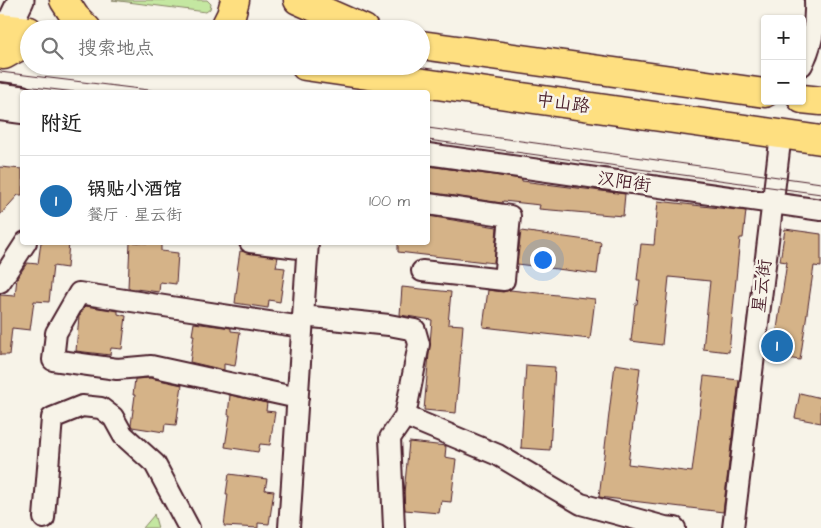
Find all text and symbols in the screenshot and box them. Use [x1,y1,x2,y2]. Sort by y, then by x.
map controls [761,15,806,105]
button: + [761,15,806,60]
search box [20,20,430,75]
icon: search [38,34,66,62]
text: 搜索地点 [78,35,154,62]
button: − [761,60,806,105]
street label: 中山路 [535,87,591,119]
text: 附近 [40,109,82,138]
street label: 汉阳街 [596,166,652,198]
text: 锅贴小酒馆 [87,176,182,203]
text: 1 [55,190,57,212]
text: 100 m [369,190,410,212]
text: 餐厅 · 星云街 [87,204,182,226]
your location [530,247,556,273]
street label: 星云街 [746,258,778,314]
pin: 1 [761,327,793,365]

